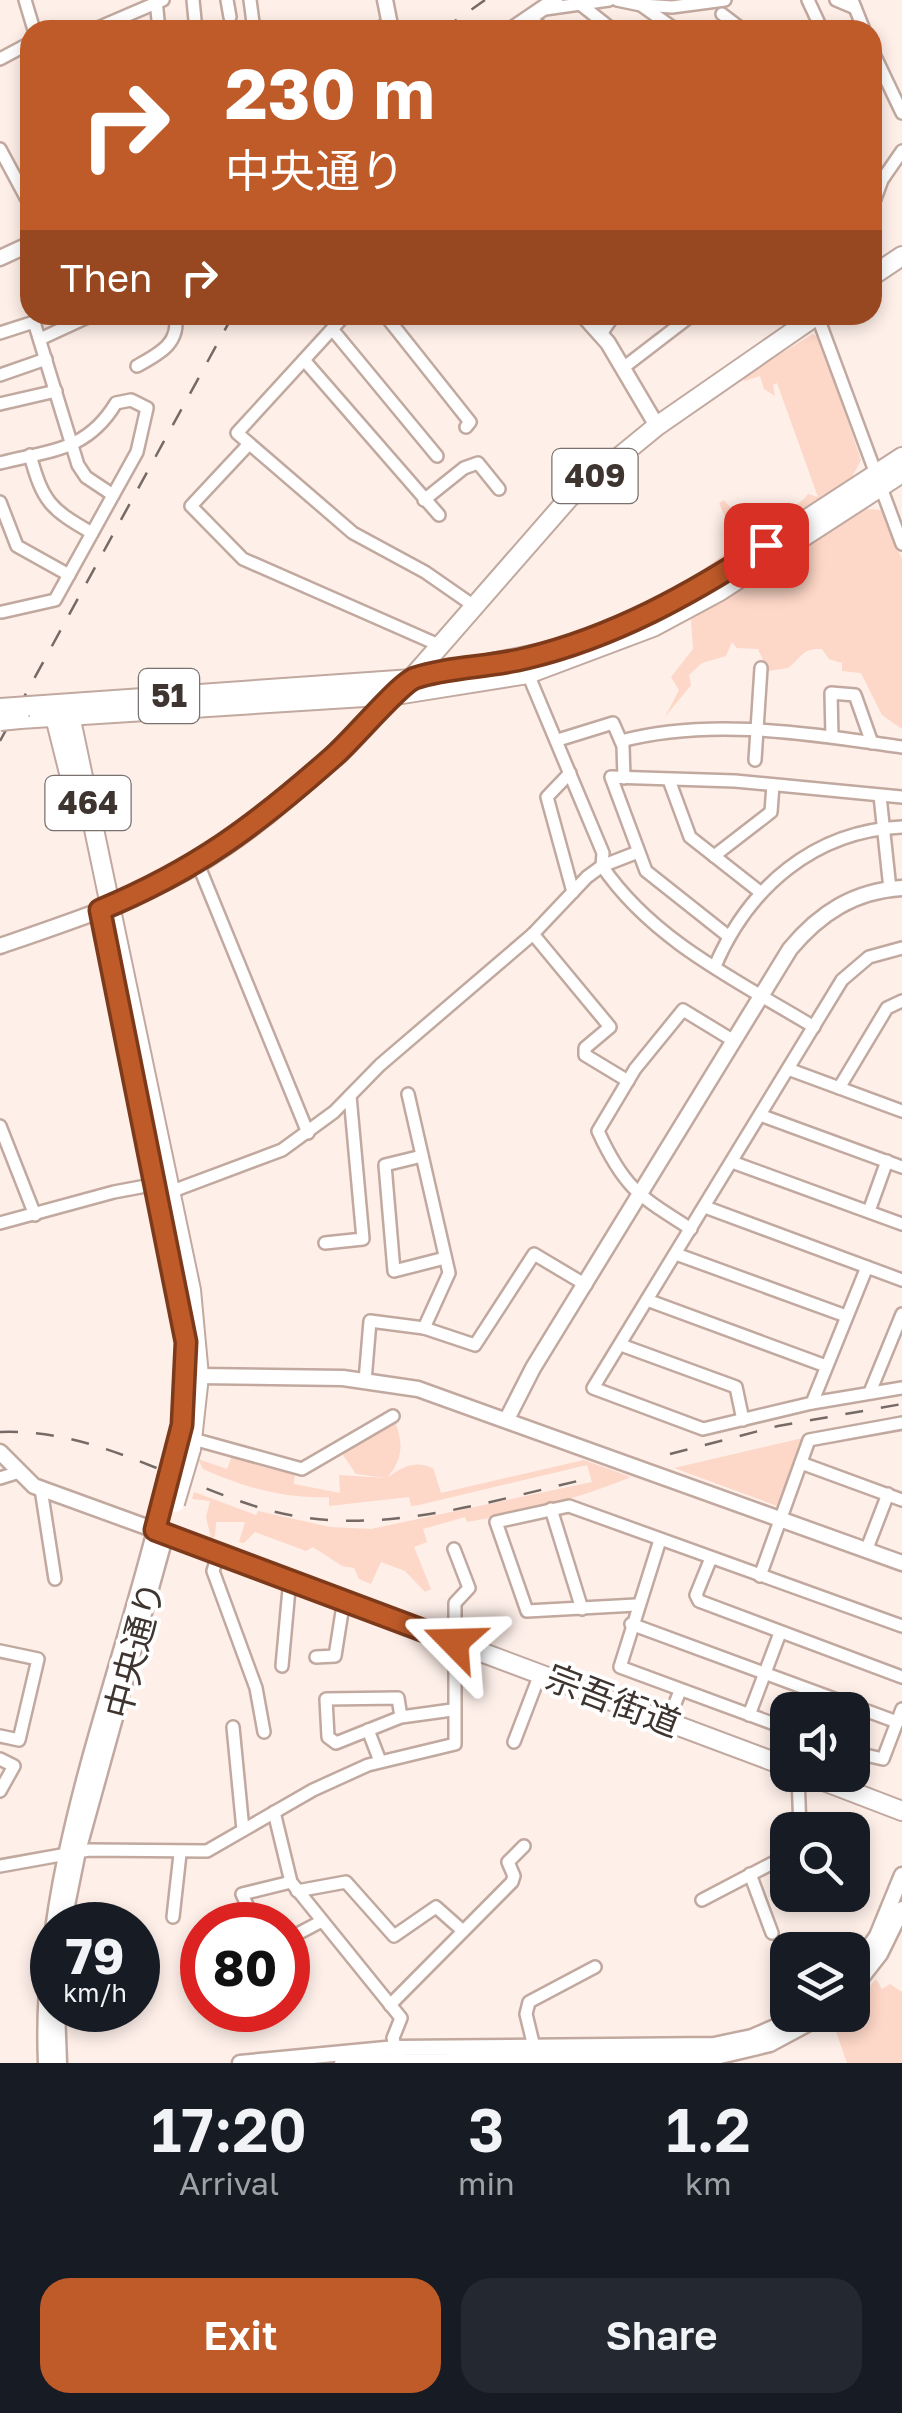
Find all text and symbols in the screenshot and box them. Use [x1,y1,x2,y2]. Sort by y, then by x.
text: 230 m [225,50,435,134]
icon: right [60,60,190,190]
text: 中央通り [225,143,405,197]
icon: right [172,250,227,305]
text: Then [60,255,152,300]
road number: 409 [552,449,638,503]
pin [724,503,809,588]
icon: arrive [739,518,794,573]
road number: 51 [139,669,199,723]
road number: 464 [46,776,130,830]
street label: 中央通り [96,1577,172,1723]
position arrow [402,1590,506,1694]
street label: 宗吾街道 [540,1655,686,1745]
map controls [770,1692,870,2032]
button: sound [770,1692,870,1792]
button: search [770,1812,870,1912]
speed limit sign: 80 [180,1902,310,2032]
text: 79 [65,1925,124,1985]
button: layers [770,1932,870,2032]
text: km/h [63,1977,127,2008]
text: 17:20 [151,2093,307,2165]
text: 3 [468,2093,504,2165]
text: 1.2 [666,2093,751,2165]
text: Arrival [179,2164,279,2202]
text: min [458,2164,515,2202]
text: km [685,2164,732,2202]
button: Exit [40,2278,441,2393]
button: Share [461,2278,862,2393]

